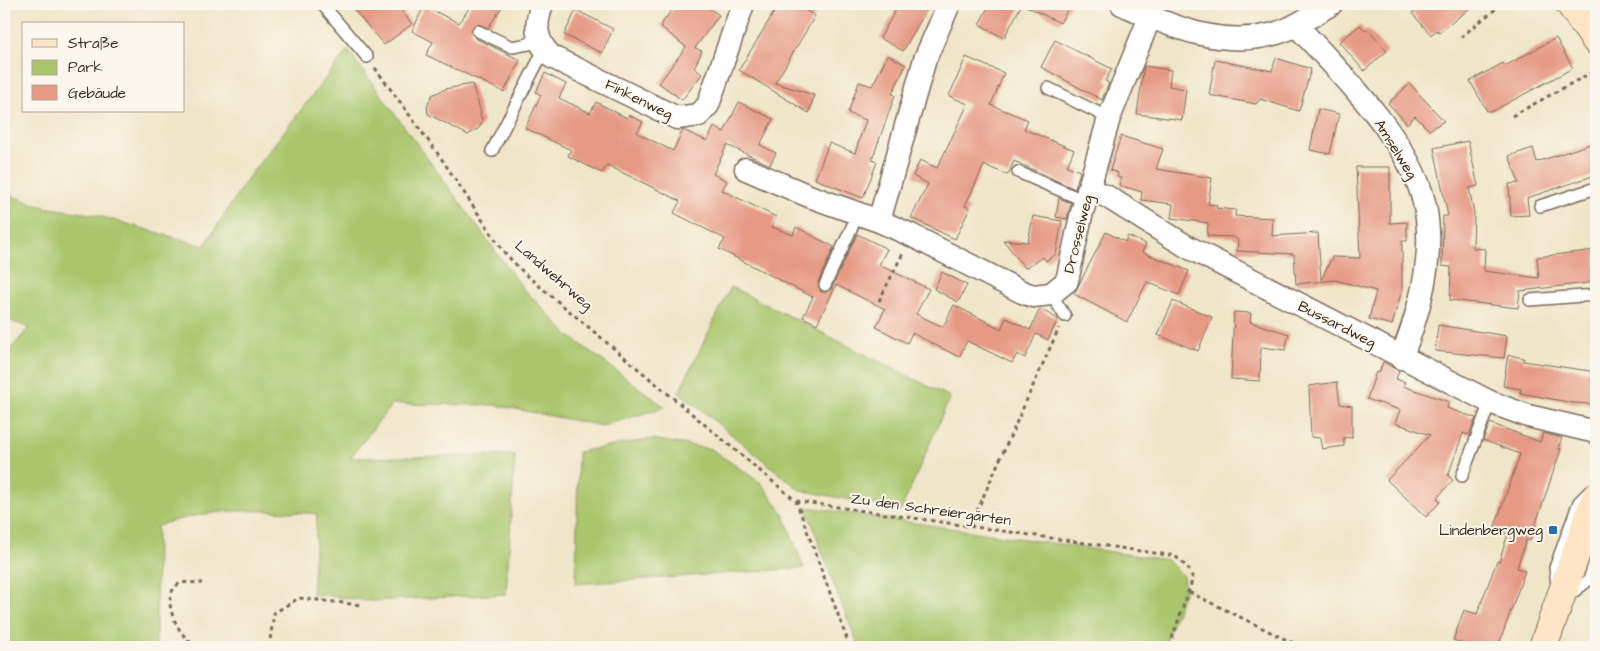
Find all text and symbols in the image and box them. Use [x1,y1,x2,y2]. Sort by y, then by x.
legend [22,22,185,112]
text: Straße [68,33,118,54]
text: Park [68,57,103,78]
street label: Finkenweg [601,74,676,126]
text: Gebäude [68,83,126,104]
street label: Amselweg [1368,115,1422,184]
street label: Drosselweg [1059,193,1099,276]
street label: Landwehrweg [509,236,597,316]
street label: Bussardweg [1294,296,1380,354]
street label: Zu den Schreiergärten [849,488,1013,532]
place label: Lindenbergweg [1439,520,1543,542]
marker: Lindenbergweg [1547,524,1559,536]

